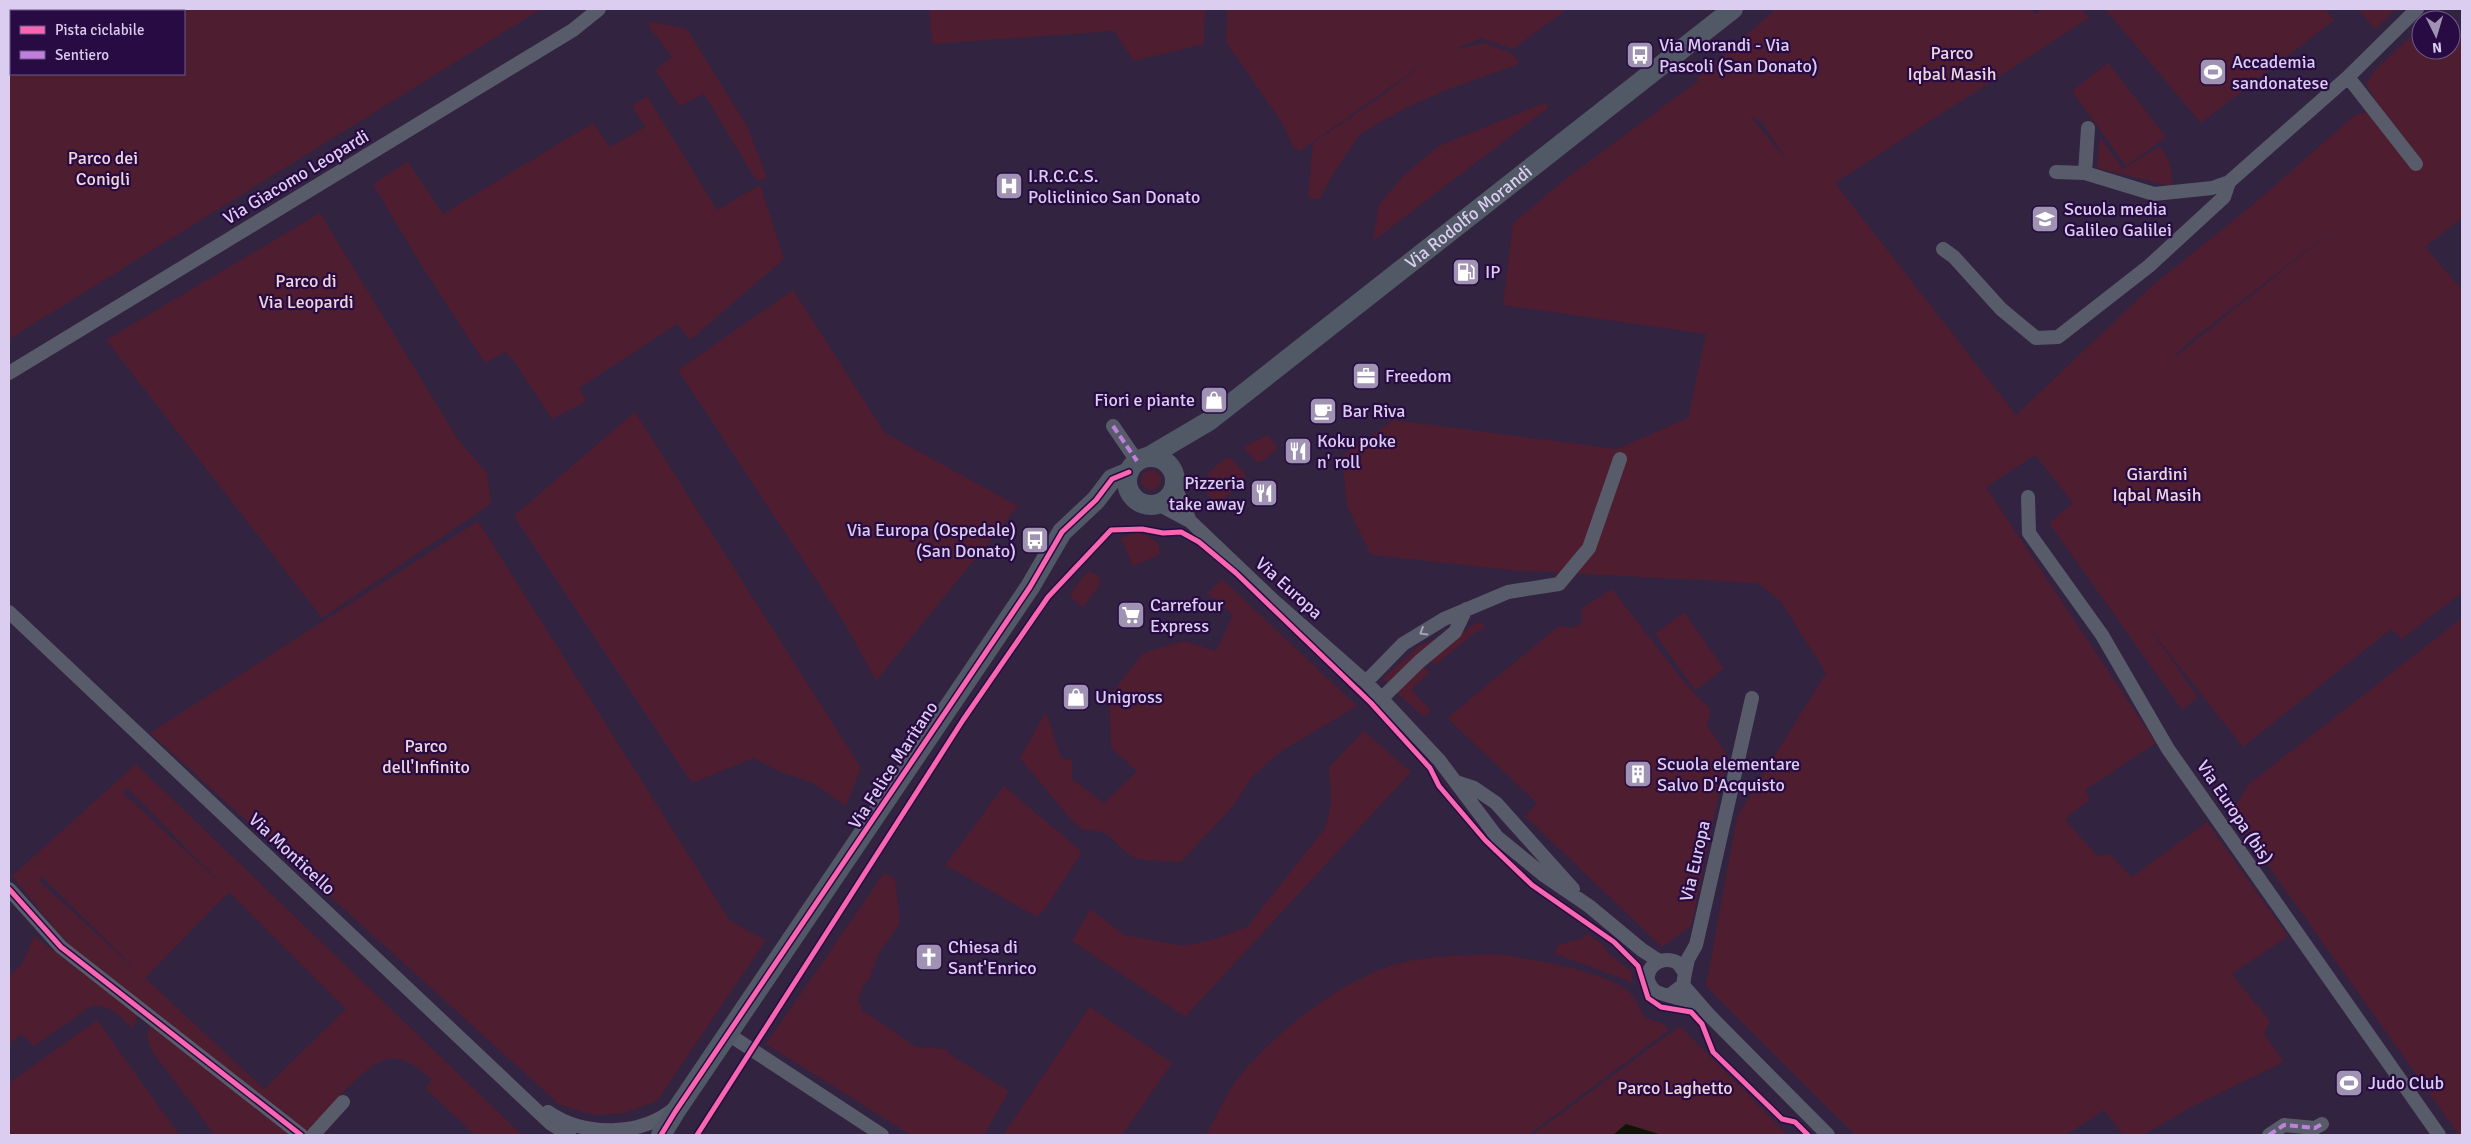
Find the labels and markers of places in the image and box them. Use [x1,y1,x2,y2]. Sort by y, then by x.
place label: Via Morandi - Via Pascoli (San Donato) [1659,34,1818,77]
bus stop icon: Via Morandi - Via Pascoli (San Donato) [1625,40,1655,70]
place label: Accademia sandonatese [2232,51,2329,94]
sports icon: Accademia sandonatese [2198,57,2228,87]
place label: I.R.C.C.S. Policlinico San Donato [1028,165,1200,208]
hospital icon: I.R.C.C.S. Policlinico San Donato [994,171,1024,201]
place label: Scuola media Galileo Galilei [2064,198,2172,241]
school or university icon: Scuola media Galileo Galilei [2030,204,2060,234]
fuel station icon: IP [1451,257,1481,287]
place label: IP [1485,261,1501,283]
office icon: Freedom [1351,361,1381,391]
place label: Freedom [1385,365,1452,387]
shop icon: Fiori e piante [1199,385,1229,415]
place label: Fiori e piante [1094,389,1195,411]
cafe icon: Bar Riva [1308,396,1338,426]
place label: Bar Riva [1342,400,1405,422]
place label: Koku poke n' roll [1317,430,1396,473]
restaurant icon: Koku poke n' roll [1283,436,1313,466]
place label: Pizzeria take away [1169,472,1246,515]
restaurant icon: Pizzeria take away [1249,478,1279,508]
place label: Via Europa (Ospedale) (San Donato) [847,519,1016,562]
bus stop icon: Via Europa (Ospedale) (San Donato) [1020,525,1050,555]
place label: Carrefour Express [1150,594,1224,637]
supermarket icon: Carrefour Express [1116,600,1146,630]
shop icon: Unigross [1061,682,1091,712]
place label: Unigross [1095,686,1163,708]
place label: Scuola elementare Salvo D'Acquisto [1657,753,1800,796]
building icon: Scuola elementare Salvo D'Acquisto [1623,759,1653,789]
place label: Chiesa di Sant'Enrico [948,936,1037,979]
church icon: Chiesa di Sant'Enrico [914,942,944,972]
sports icon: Judo Club [2334,1068,2364,1098]
place label: Judo Club [2368,1072,2444,1094]

